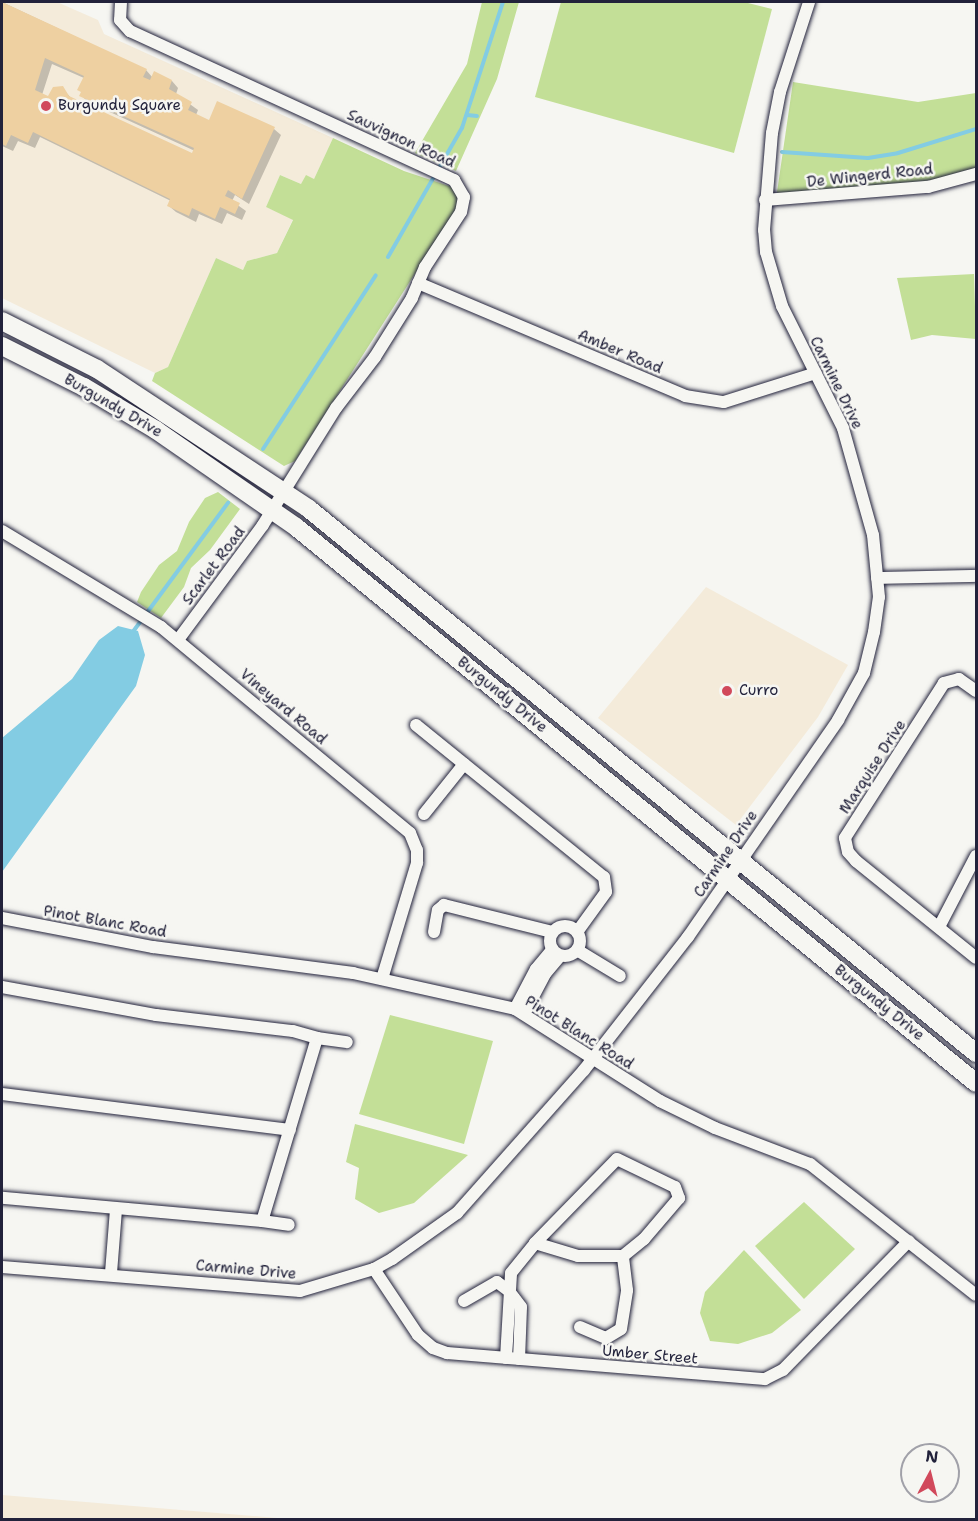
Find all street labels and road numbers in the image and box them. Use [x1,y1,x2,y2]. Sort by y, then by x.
street label: Sauvignon Road [344,106,458,172]
street label: De Wingerd Road [806,160,934,192]
street label: Amber Road [575,326,665,378]
street label: Carmine Drive [806,334,866,432]
street label: Burgundy Drive [61,371,165,441]
street label: Scarlet Road [179,523,249,609]
street label: Burgundy Drive [453,653,551,737]
street label: Vineyard Road [236,665,330,749]
street label: Marquise Drive [836,717,910,817]
street label: Carmine Drive [690,807,762,901]
street label: Pinot Blanc Road [42,902,168,942]
street label: Burgundy Drive [830,961,928,1045]
street label: Pinot Blanc Road [521,992,637,1074]
street label: Carmine Drive [195,1257,297,1283]
street label: Umber Street [601,1342,699,1368]

